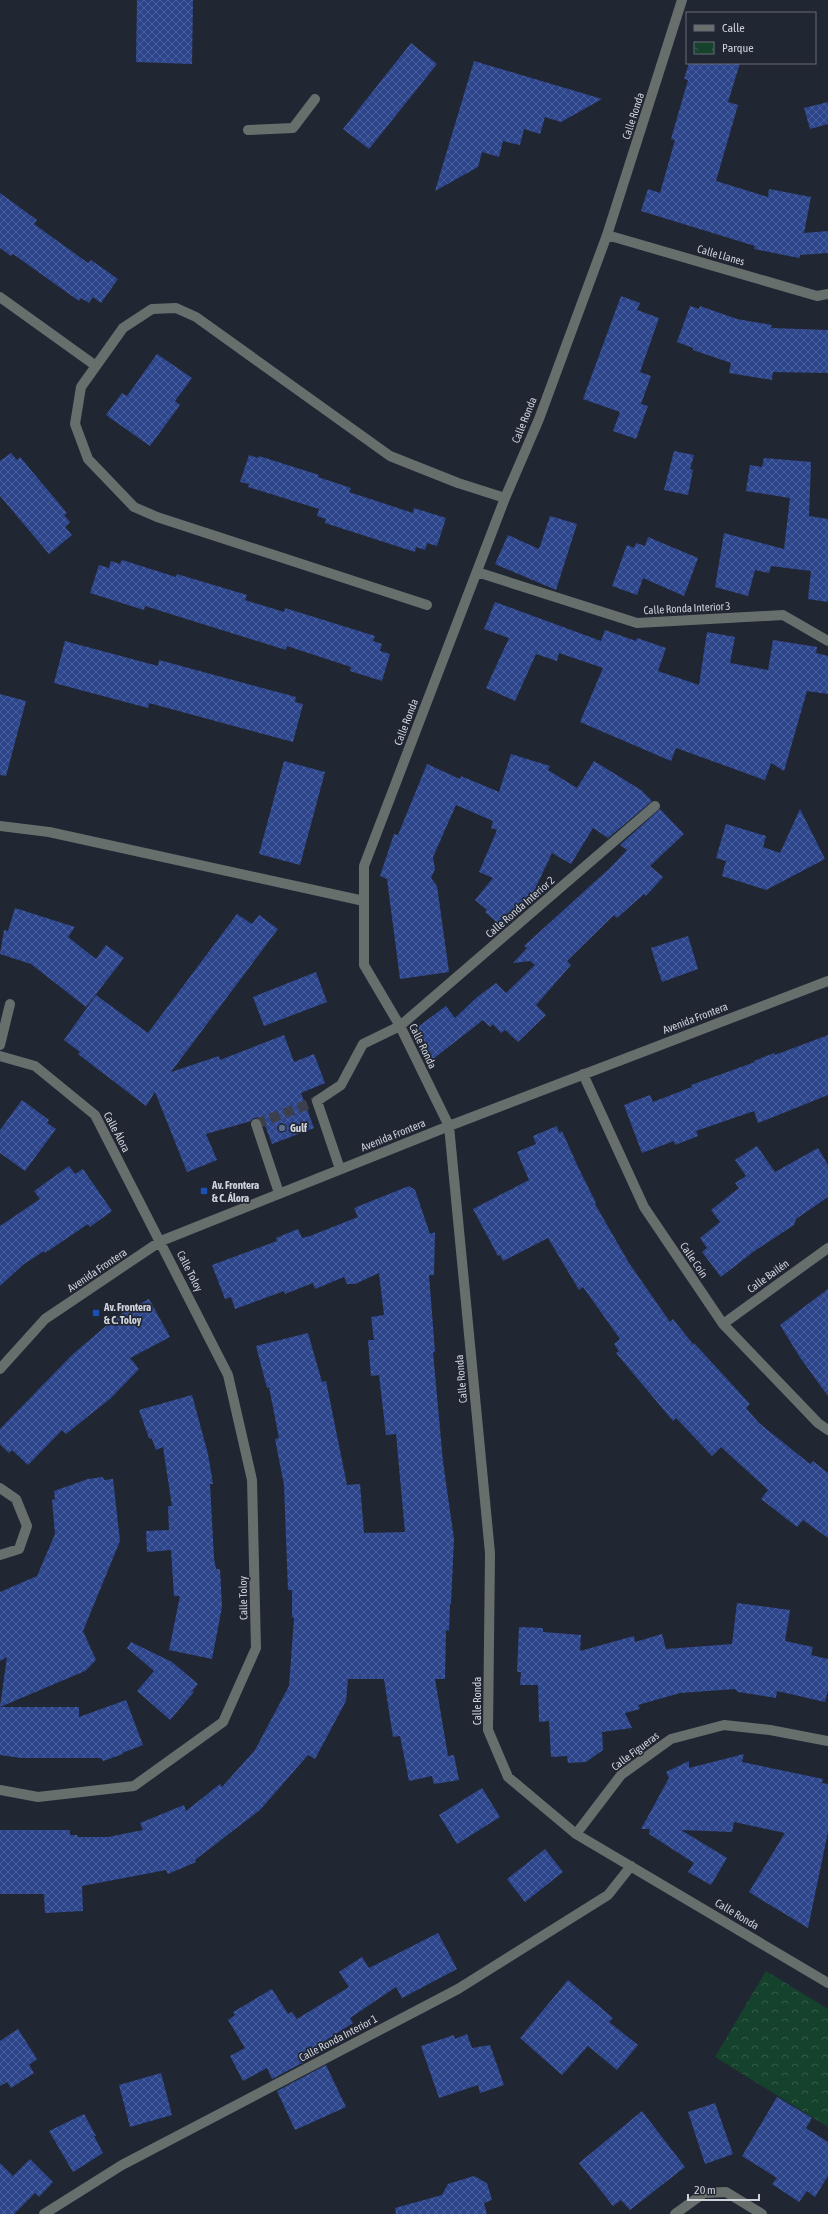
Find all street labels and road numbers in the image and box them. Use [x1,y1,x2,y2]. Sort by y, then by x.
street label: Calle Ronda [620,91,646,141]
street label: Calle Llanes [696,243,746,268]
street label: Calle Ronda [509,395,539,445]
street label: Calle Ronda Interior 3 [643,600,731,616]
street label: Calle Ronda [392,697,420,747]
street label: Calle Ronda Interior 2 [483,874,557,940]
street label: Avenida Frontera [661,1000,729,1036]
street label: Calle Ronda [407,1022,439,1070]
street label: Calle Álora [101,1110,133,1154]
street label: Avenida Frontera [359,1117,427,1153]
street label: Calle Coín [678,1240,710,1280]
street label: Avenida Frontera [65,1246,129,1294]
street label: Calle Toloy [175,1249,206,1294]
street label: Calle Bailén [745,1257,791,1295]
street label: Calle Ronda [453,1354,469,1404]
street label: Calle Toloy [237,1575,249,1620]
street label: Calle Ronda [471,1677,483,1725]
street label: Calle Figueras [609,1729,661,1773]
street label: Calle Ronda [713,1896,761,1932]
street label: Calle Ronda Interior 1 [297,2012,379,2064]

